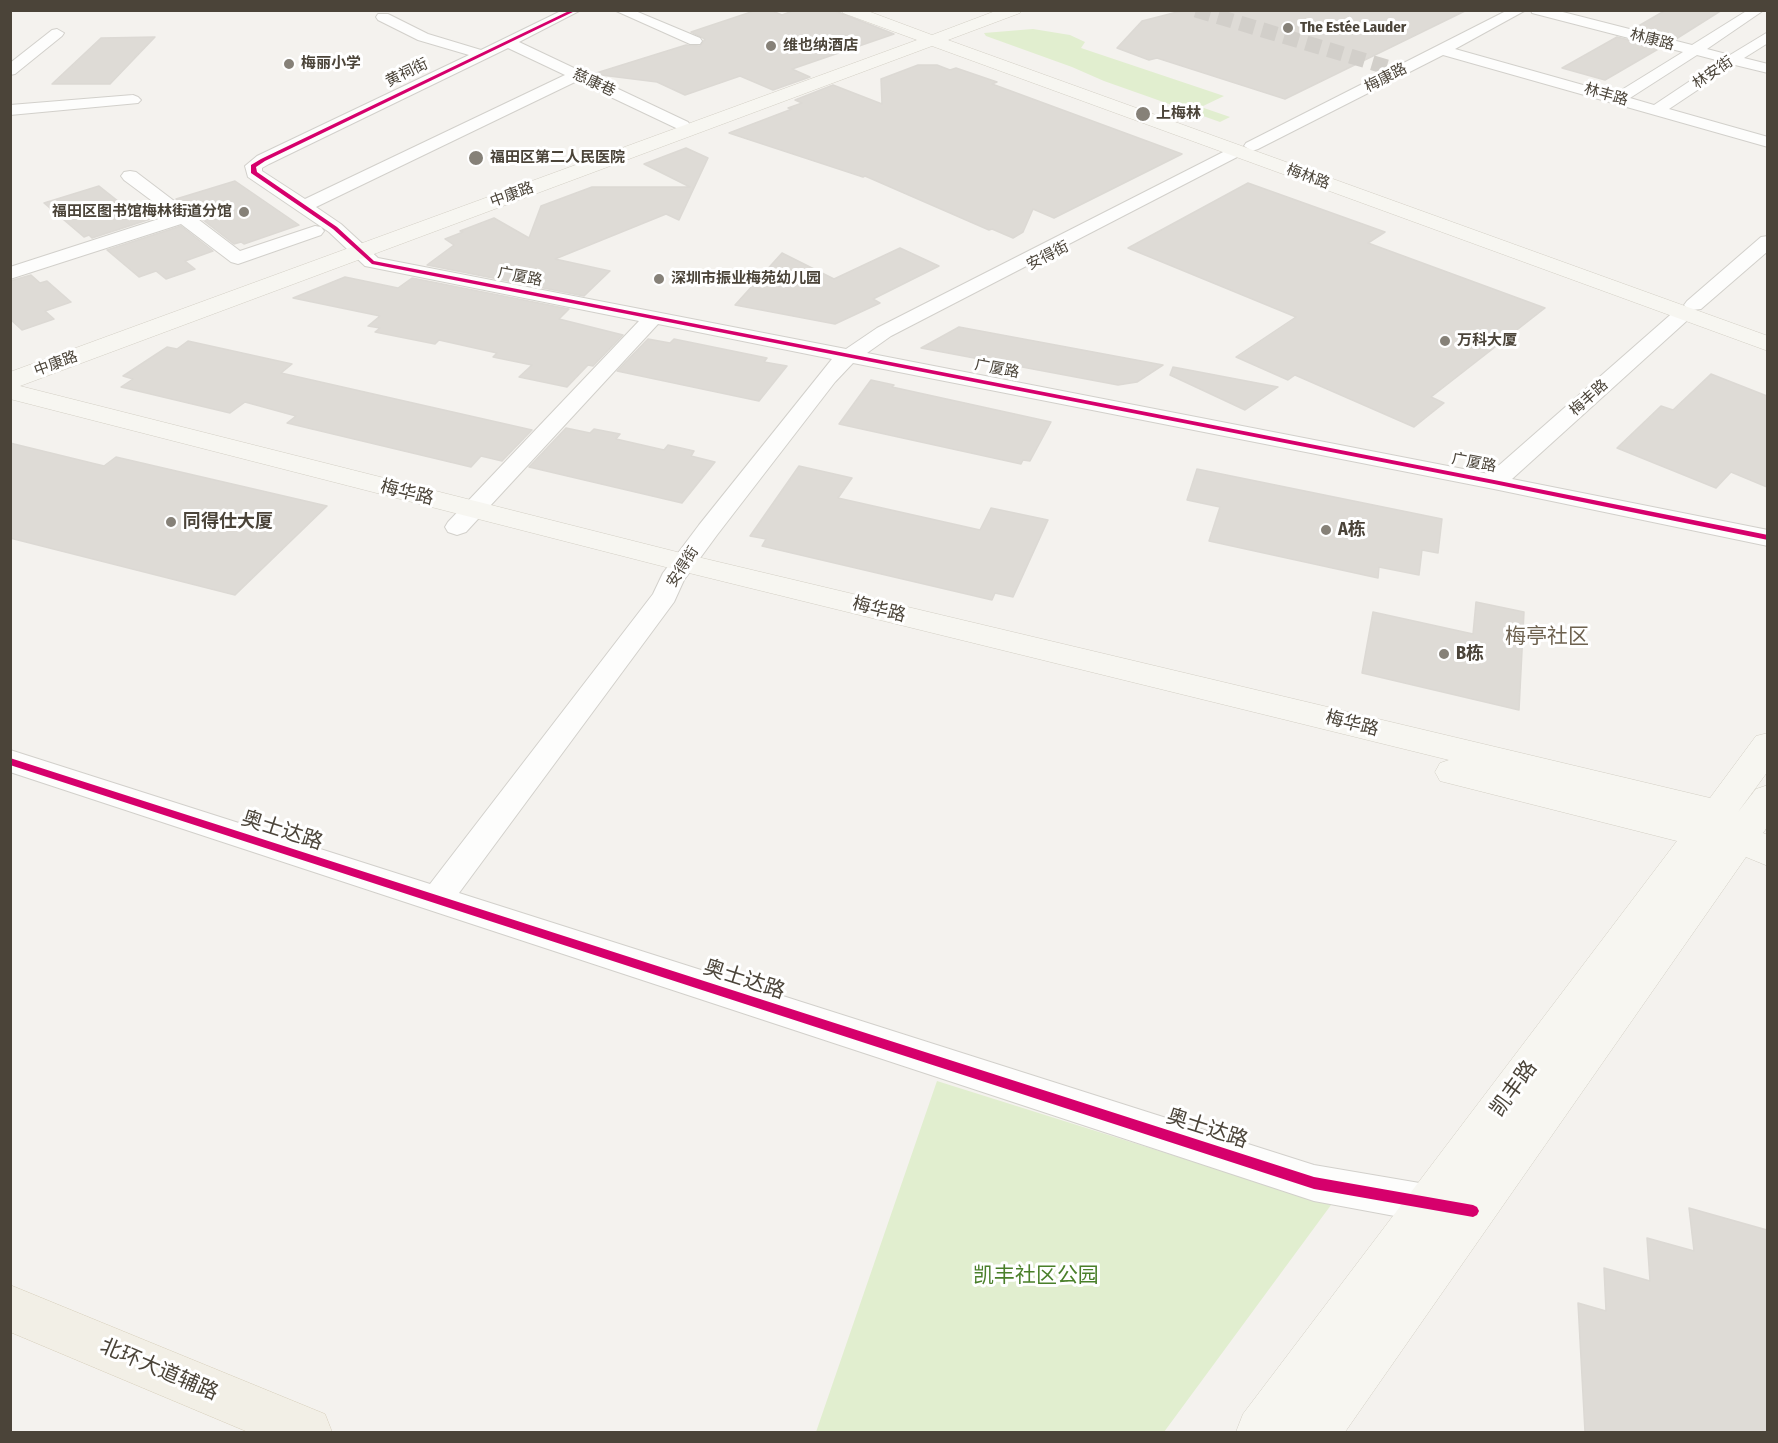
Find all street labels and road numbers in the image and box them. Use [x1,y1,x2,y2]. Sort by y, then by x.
street label: 林康路 [1628,26,1676,54]
street label: 林安街 [1689,53,1737,93]
street label: 黄祠街 [383,55,431,91]
street label: 梅康路 [1362,60,1410,96]
street label: 慈康巷 [570,65,618,101]
street label: 林丰路 [1582,80,1630,110]
street label: 梅林路 [1284,161,1332,193]
street label: 中康路 [488,179,536,211]
street label: 安得街 [1024,238,1072,274]
street label: 广厦路 [496,264,544,290]
street label: 中康路 [32,348,80,380]
street label: 广厦路 [973,356,1021,382]
street label: 梅丰路 [1566,376,1612,420]
street label: 广厦路 [1450,450,1498,476]
street label: 梅华路 [378,476,436,510]
street label: 安得街 [663,543,703,591]
street label: 梅华路 [850,593,908,627]
street label: 梅华路 [1323,707,1381,741]
street label: 奥士达路 [238,806,326,856]
street label: 奥士达路 [700,955,788,1005]
street label: 凯丰路 [1485,1056,1543,1122]
street label: 奥士达路 [1163,1104,1251,1154]
street label: 北环大道辅路 [96,1334,222,1406]

